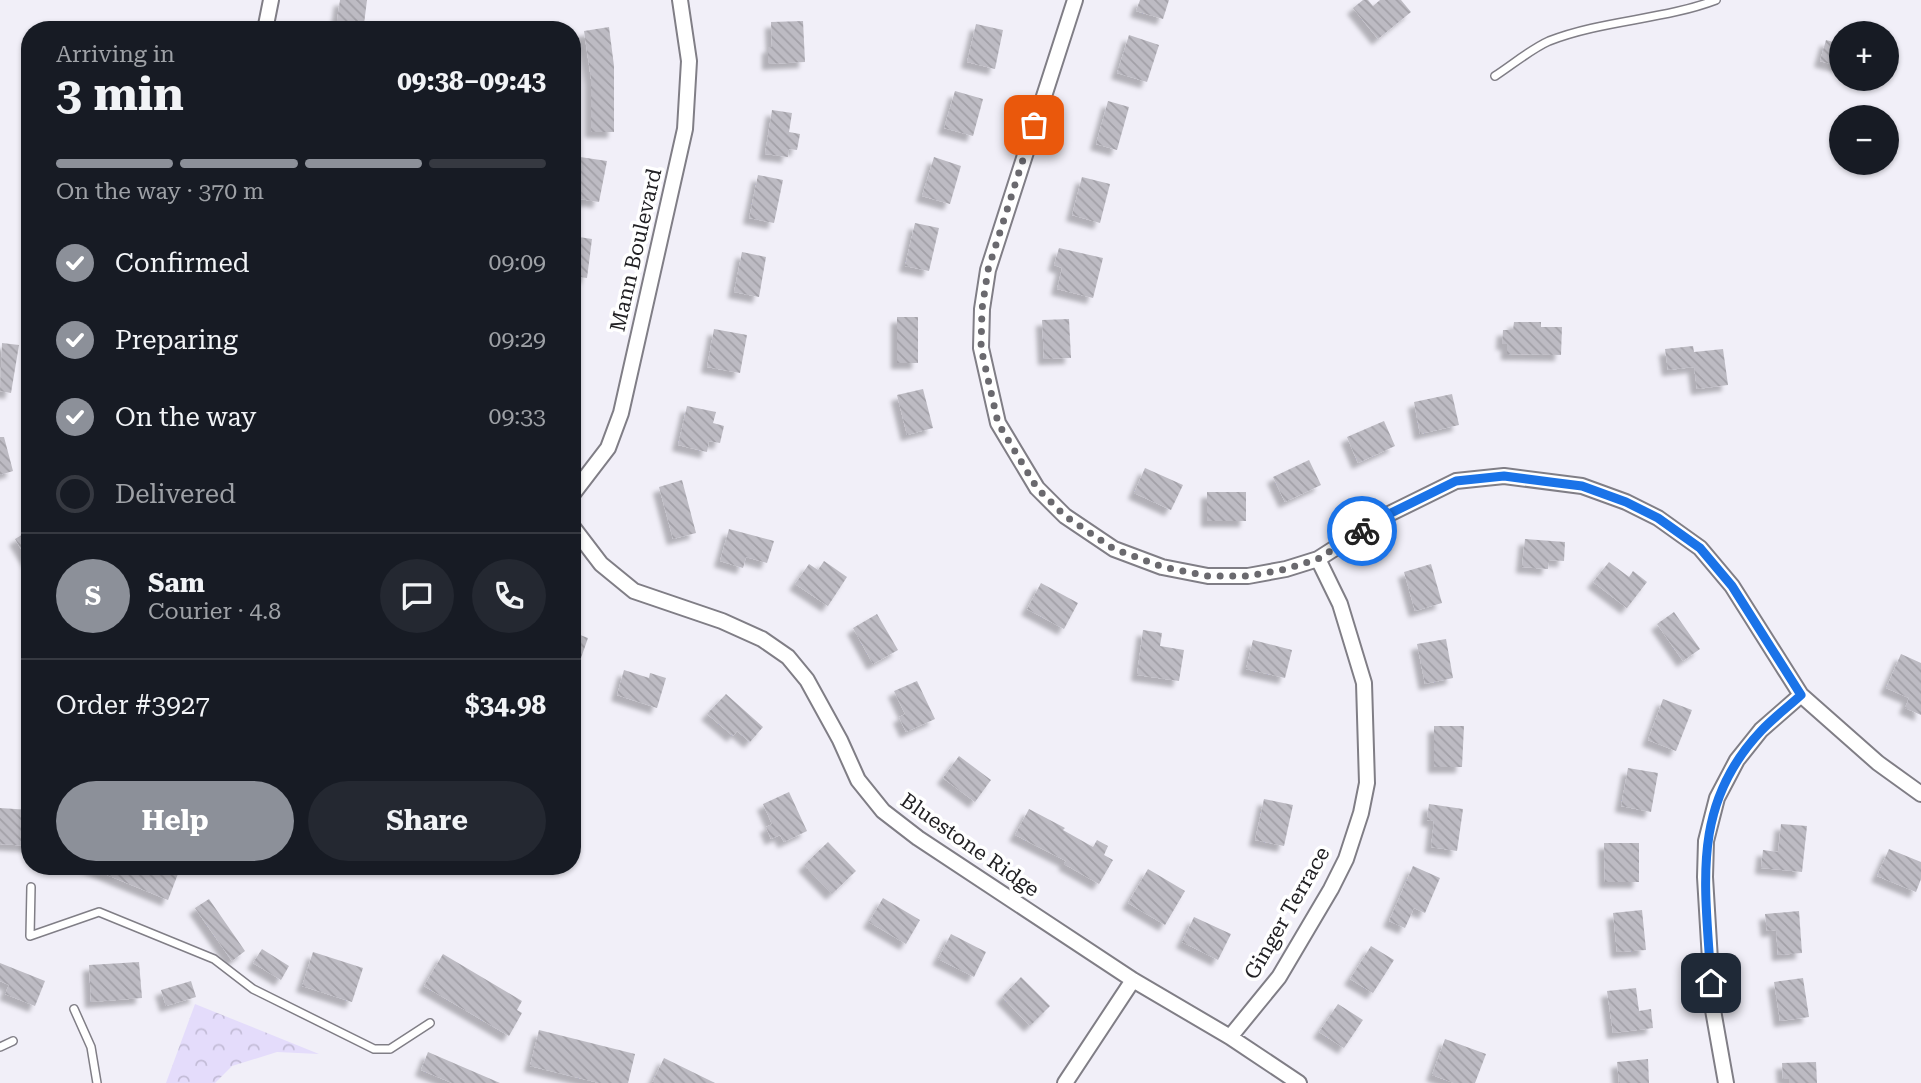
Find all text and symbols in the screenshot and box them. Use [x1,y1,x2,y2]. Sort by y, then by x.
map controls [1829,21,1899,175]
button: + [1829,21,1899,91]
text: Arriving in [56,41,175,68]
text: 09:38–09:43 [397,66,546,96]
text: 3 min [56,67,184,121]
pin [1004,95,1064,155]
button: − [1829,105,1899,175]
icon: bag [1015,106,1053,144]
street label: Mann Boulevard [606,166,667,334]
text: On the way · 370 m [56,178,264,205]
icon: check [56,244,94,282]
text: Confirmed [115,248,250,278]
text: 09:09 [489,249,546,276]
icon: check [56,321,94,359]
text: Preparing [115,325,238,355]
text: 09:29 [489,326,546,353]
icon: check [56,398,94,436]
text: On the way [115,402,256,432]
text: 09:33 [489,403,546,430]
text: Delivered [115,479,236,509]
courier [1327,496,1397,566]
icon: bike [1343,512,1381,550]
button: chat [380,559,454,633]
button: phone [472,559,546,633]
text: Sam [148,568,205,598]
text: S [85,581,101,611]
text: Courier · 4.8 [148,598,281,625]
text: Order #3927 [56,690,210,720]
text: $34.98 [465,690,546,720]
button: Help [56,781,294,861]
button: Share [308,781,546,861]
street label: Bluestone Ridge [896,788,1044,902]
street label: Ginger Terrace [1239,842,1335,984]
pin [1681,953,1741,1013]
icon: home [1692,964,1730,1002]

